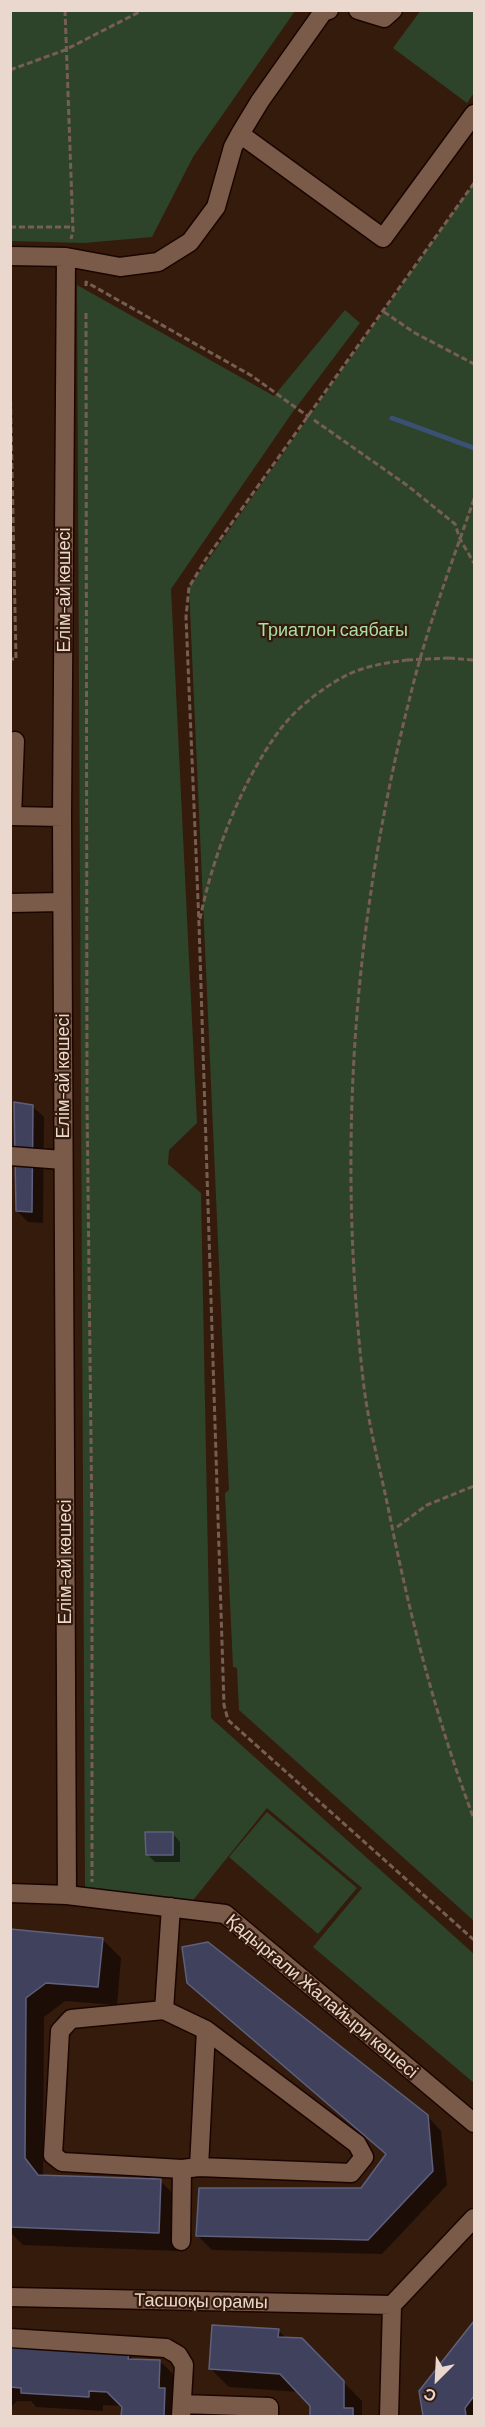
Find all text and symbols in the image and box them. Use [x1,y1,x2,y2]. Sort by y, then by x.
street label: Елім-ай көшесі [53,528,75,652]
park label: Триатлон саябағы [258,619,408,641]
street label: Елім-ай көшесі [52,1014,74,1138]
street label: Елім-ай көшесі [54,1500,76,1624]
street label: Қадырғали Жалайыри көшесі [222,1909,422,2083]
street label: Тасшоқы орамы [134,2289,268,2313]
north arrow [407,2349,467,2409]
text: С [420,2385,439,2407]

